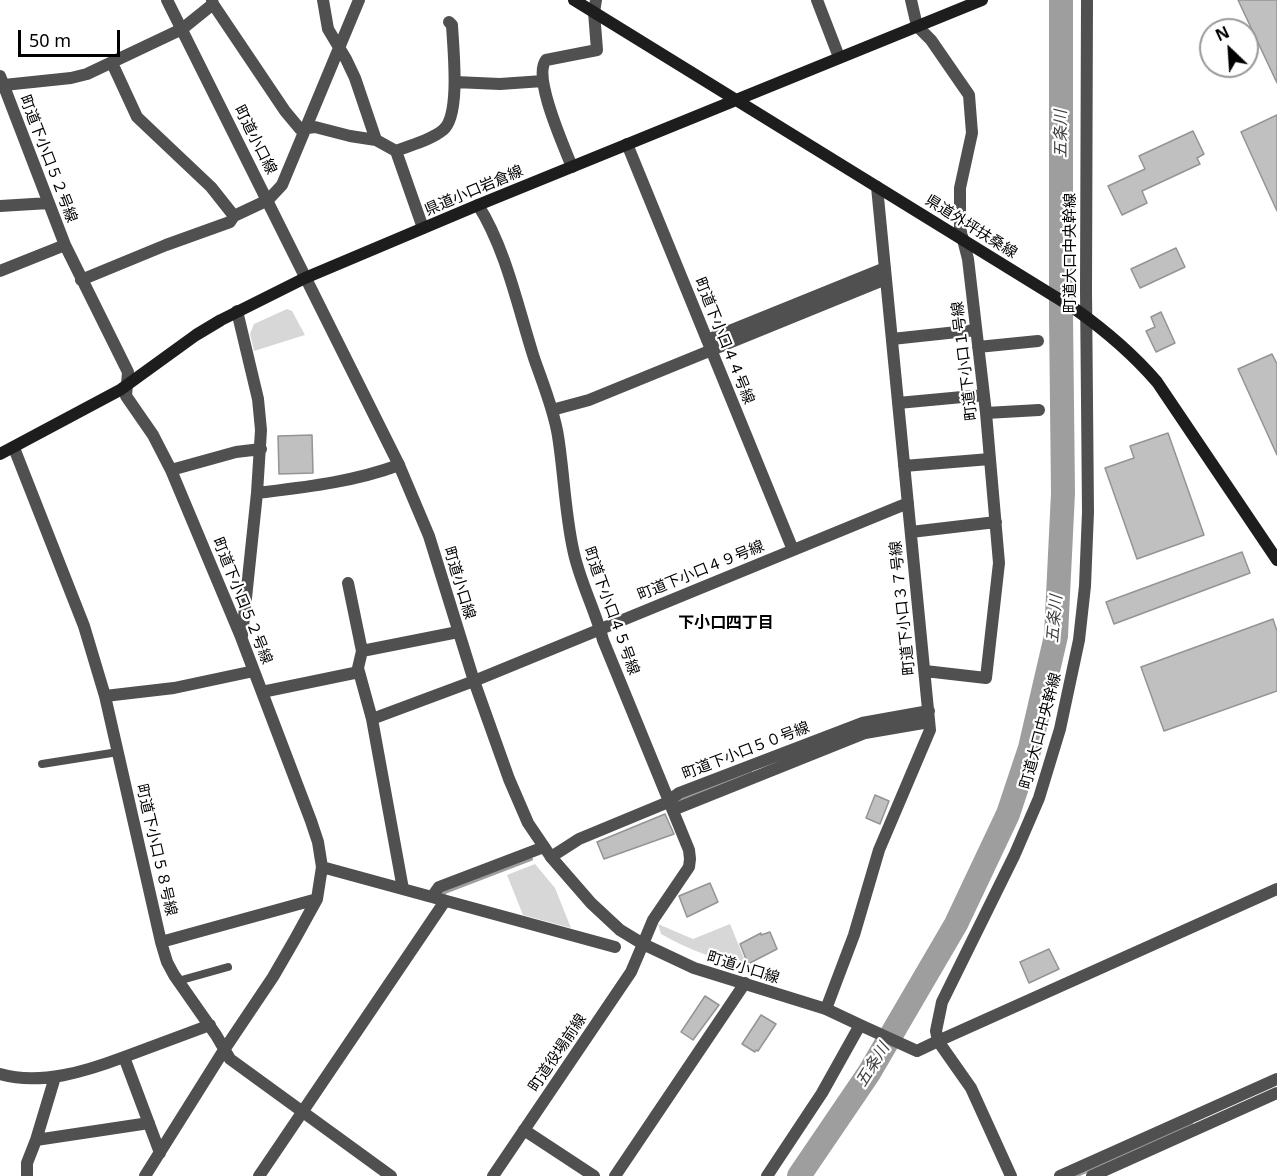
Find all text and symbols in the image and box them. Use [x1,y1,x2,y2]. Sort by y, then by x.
scale bar [21,18,123,56]
north arrow [1199,18,1259,78]
text: N [1212,21,1233,46]
text: 50 m [29,28,71,52]
street label: 町道下小口５２号線 [15,93,81,225]
street label: 町道小口線 [230,103,280,177]
water label: 五条川 [1051,110,1071,158]
street label: 県道小口岩倉線 [422,162,526,220]
street label: 県道外坪扶桑線 [922,192,1020,262]
street label: 町道大口中央幹線 [1062,193,1080,313]
street label: 町道下小口４４号線 [690,275,758,407]
street label: 町道下小口１号線 [949,300,981,422]
street label: 町道下小口５２号線 [208,535,276,667]
street label: 町道下小口４９号線 [635,537,767,605]
street label: 町道下小口３７号線 [887,540,919,676]
street label: 町道下小口４５号線 [579,544,643,678]
street label: 町道小口線 [439,545,479,621]
water label: 五条川 [1043,594,1067,644]
district label: 下小口四丁目 [678,613,774,633]
street label: 町道大口中央幹線 [1017,671,1065,791]
street label: 町道下小口５０号線 [680,718,812,784]
street label: 町道下小口５８号線 [132,782,180,918]
street label: 町道小口線 [705,948,781,988]
street label: 町道役場前線 [525,1011,591,1095]
water label: 五条川 [852,1040,894,1090]

